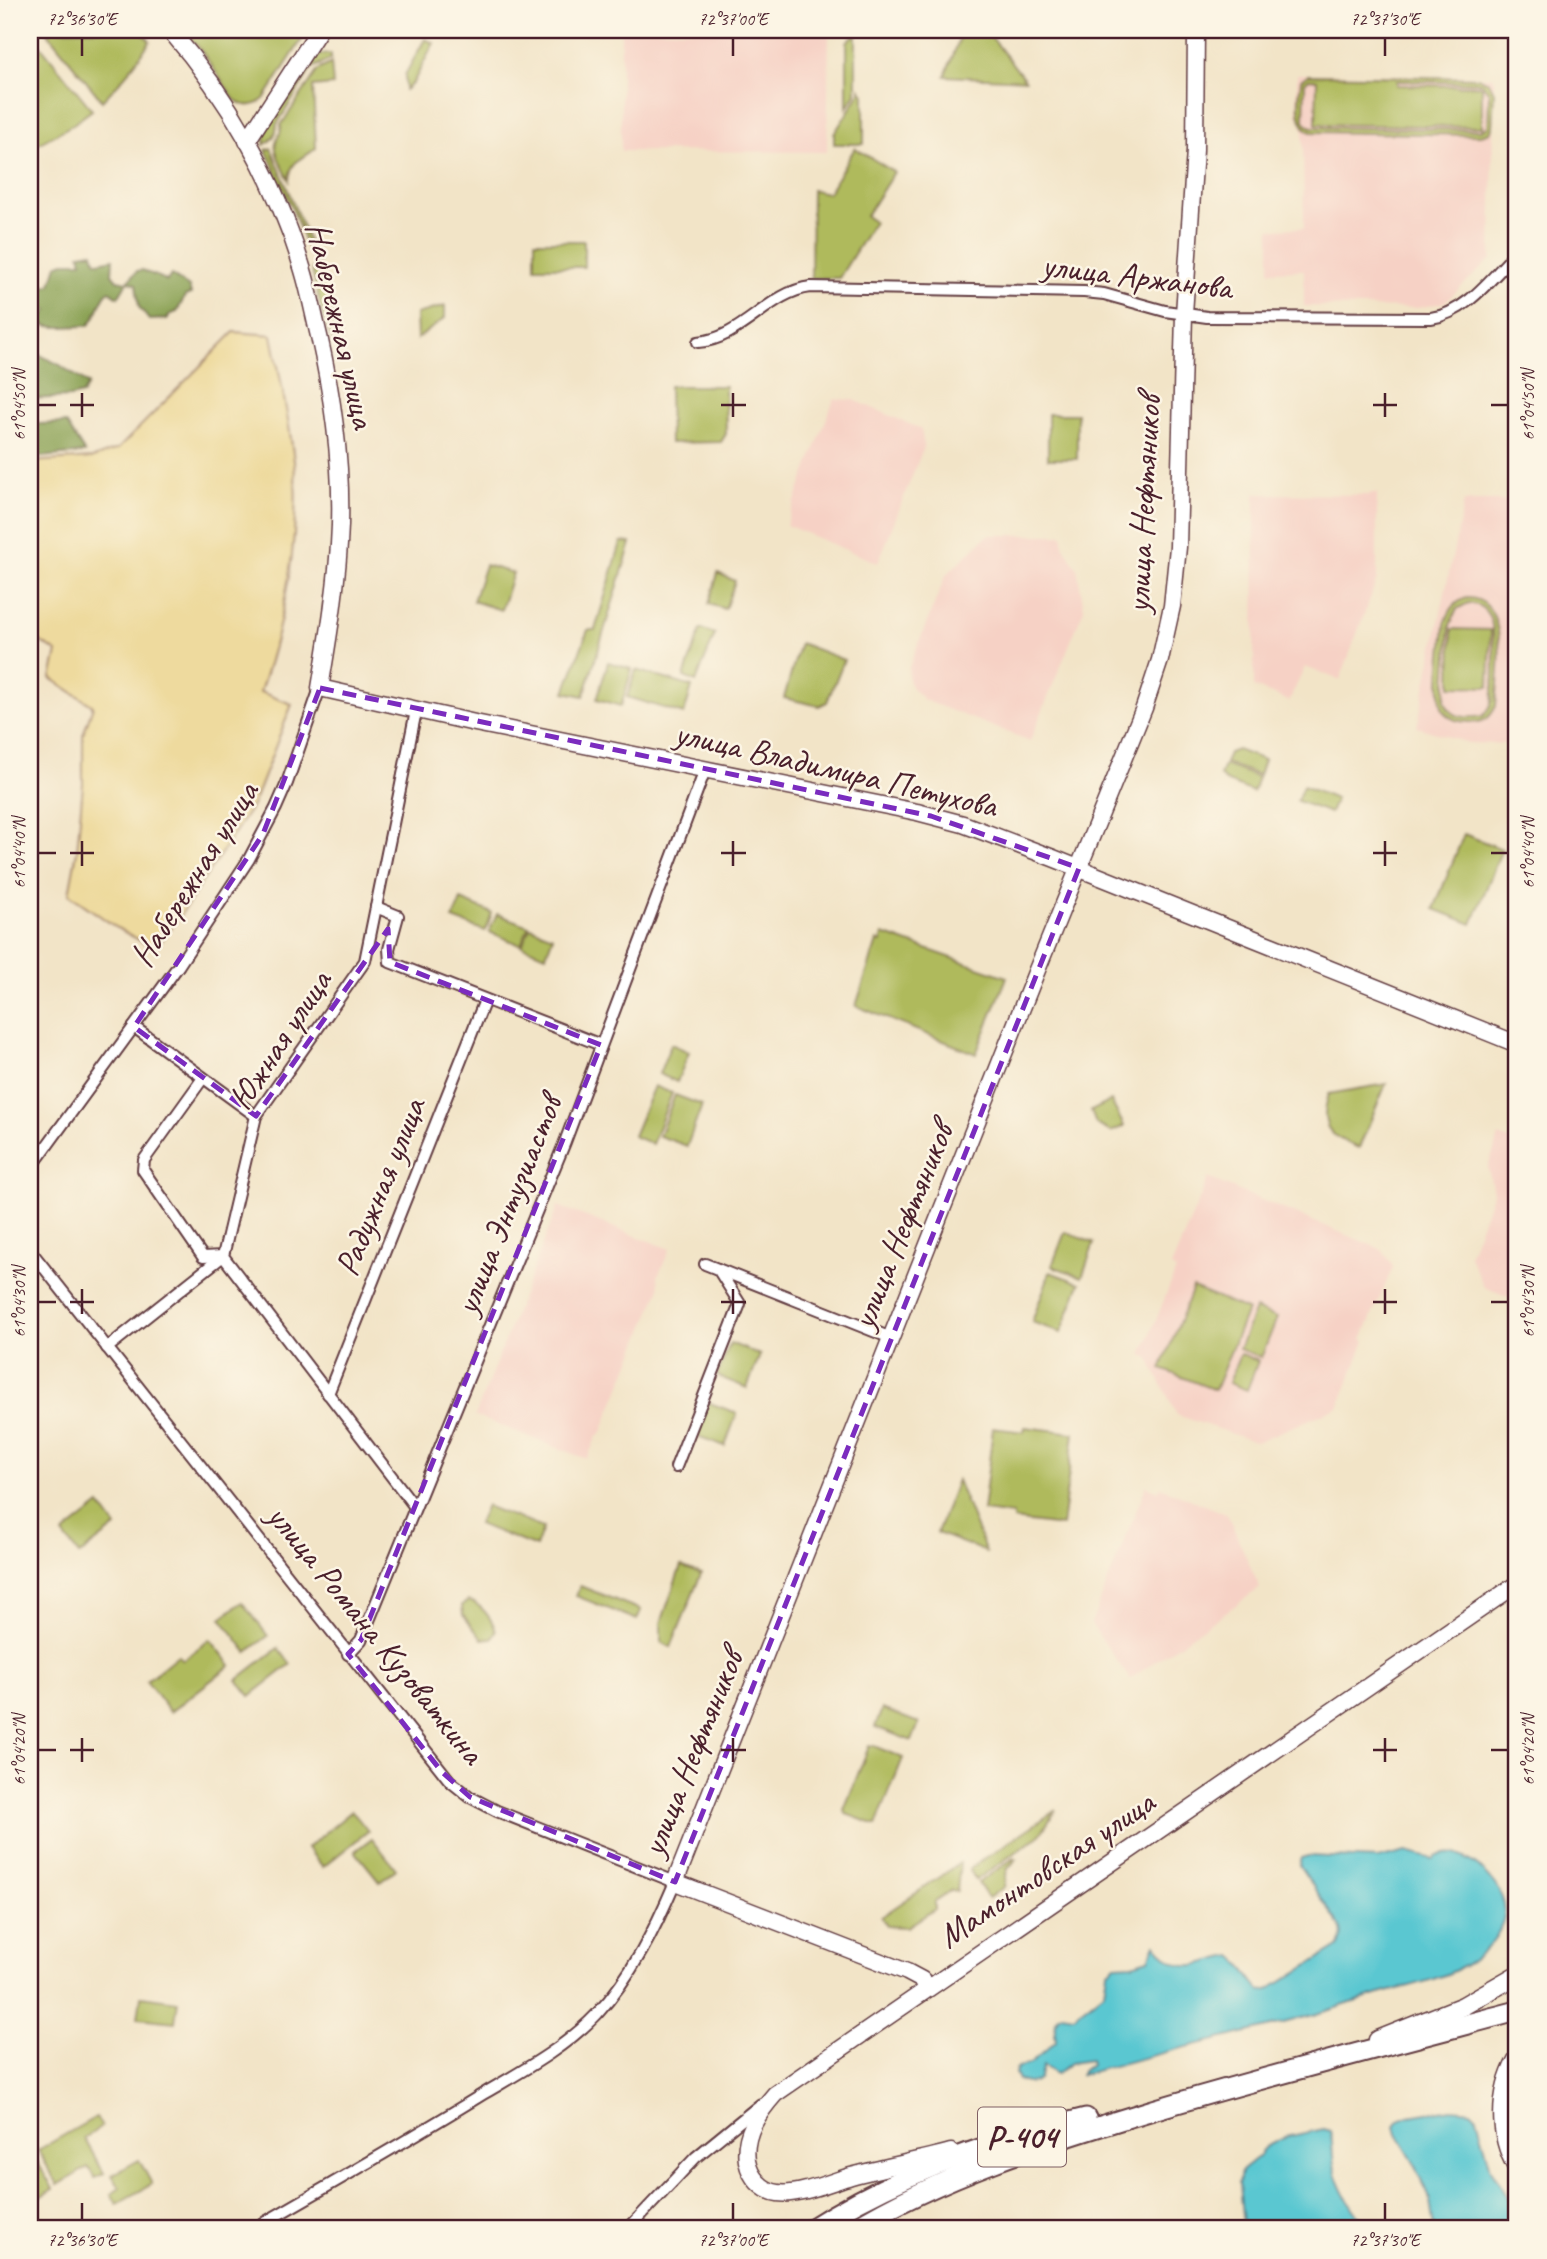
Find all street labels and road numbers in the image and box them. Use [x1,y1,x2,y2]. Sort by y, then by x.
street label: Набережная улица [295,218,387,434]
street label: улица Аржанова [1038,242,1237,310]
street label: улица Нефтяников [1115,386,1172,616]
street label: улица Владимира Петухова [669,710,1003,828]
street label: Набережная улица [119,771,270,975]
street label: Южная улица [218,960,343,1118]
street label: улица Энтузиастов [443,1084,574,1323]
street label: Радужная улица [324,1089,437,1282]
street label: улица Нефтяников [840,1109,967,1337]
street label: улица Романа Кузоваткина [256,1493,496,1775]
street label: улица Нефтяников [630,1636,757,1864]
street label: Мамонтовская улица [929,1779,1165,1958]
road number: Р-404 [978,2108,1066,2166]

